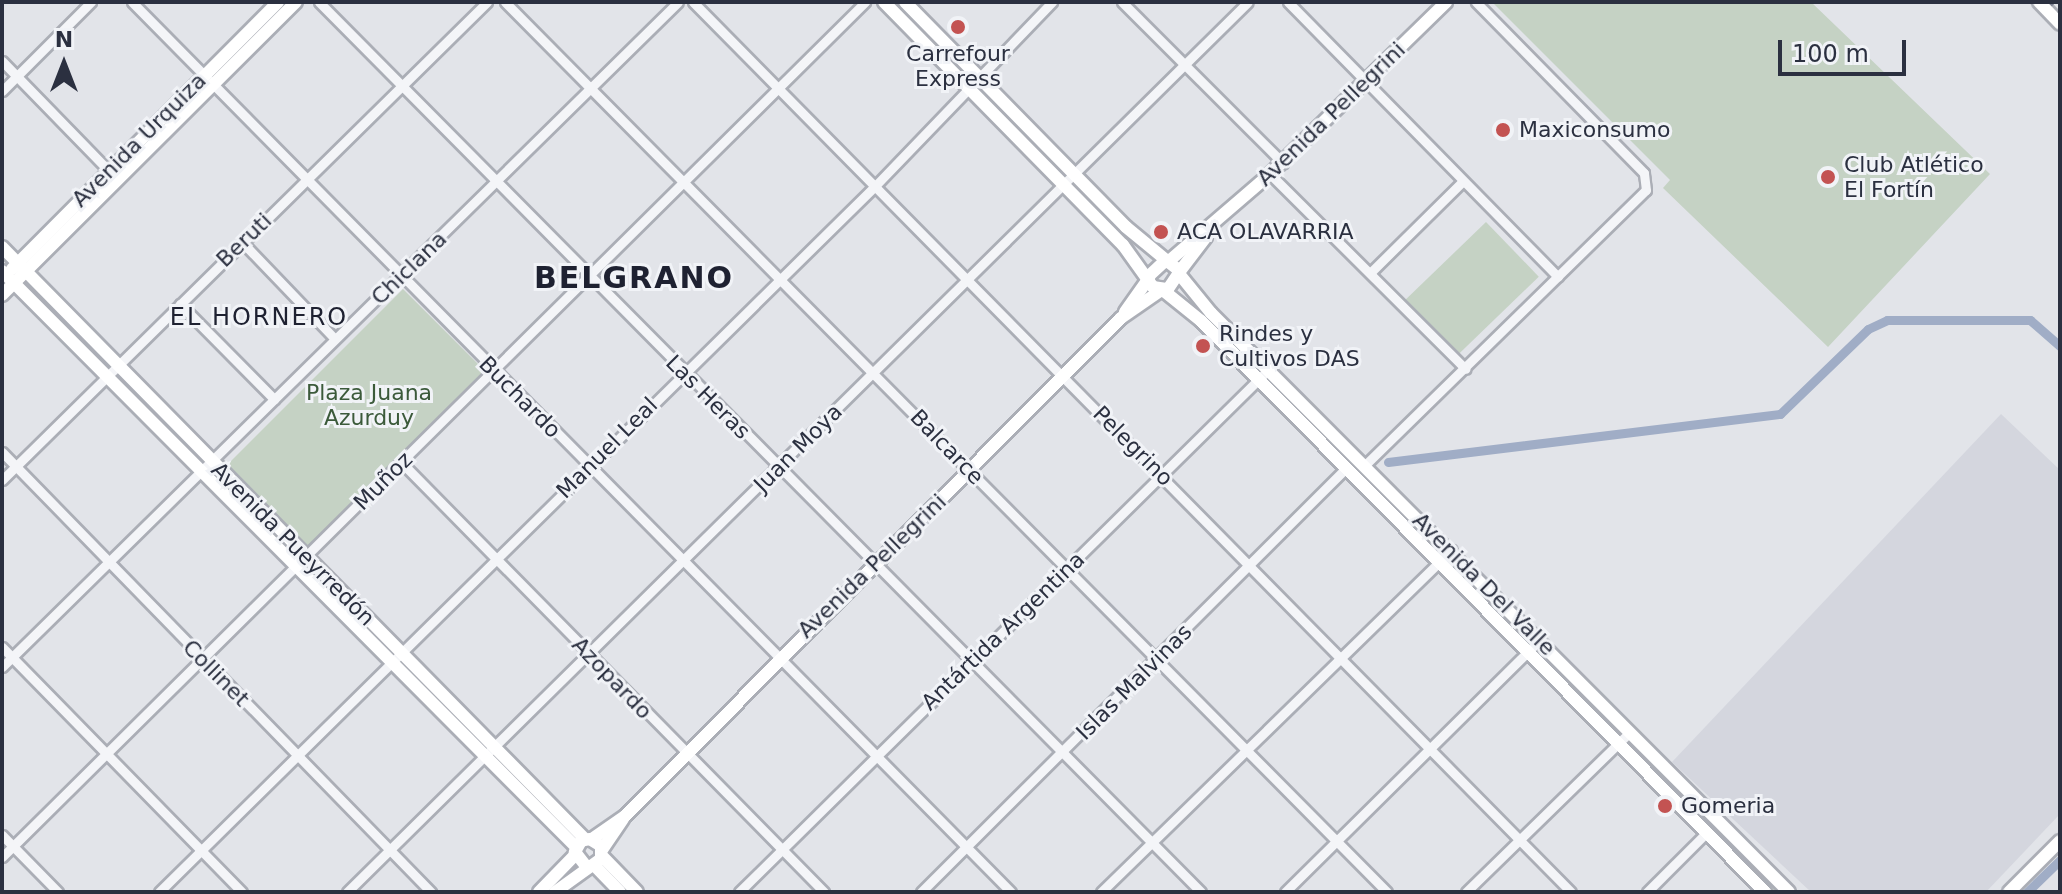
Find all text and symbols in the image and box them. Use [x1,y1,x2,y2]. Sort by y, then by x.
marker: Carrefour Express [949,18,967,36]
north arrow [24,24,104,104]
scale bar [1782,24,1910,74]
text: N [55,27,73,52]
street label: Avenida Pellegrini [1251,37,1411,191]
place label: Carrefour Express [906,40,1010,92]
text: 100 m [1792,40,1869,68]
street label: Avenida Urquiza [67,68,211,212]
place label: Maxiconsumo [1519,117,1670,143]
marker: Maxiconsumo [1494,121,1512,139]
place label: Club Atlético El Fortín [1844,151,1984,202]
marker: Club Atlético El Fortín [1819,168,1837,186]
street label: Beruti [211,207,277,273]
place label: ACA OLAVARRIA [1177,219,1354,245]
marker: ACA OLAVARRIA [1152,223,1170,241]
street label: Chiclana [366,226,452,310]
district label: BELGRANO [534,260,734,296]
district label: EL HORNERO [170,304,348,332]
place label: Rindes y Cultivos DAS [1219,320,1360,372]
marker: Rindes y Cultivos DAS [1194,337,1212,355]
street label: Las Heras [660,349,756,445]
street label: Buchardo [474,351,566,443]
park label: Plaza Juana Azurduy [306,379,432,430]
street label: Manuel Leal [551,392,663,504]
street label: Juan Moya [748,398,848,498]
street label: Pelegrino [1088,401,1178,491]
street label: Balcarce [905,404,989,490]
street label: Muñoz [348,446,418,516]
street label: Avenida Pueyrredón [206,457,380,631]
street label: Avenida Pellegrini [792,489,952,643]
street label: Avenida Del Valle [1407,507,1561,661]
street label: Antártida Argentina [916,546,1090,716]
street label: Islas Malvinas [1071,619,1197,745]
street label: Azopardo [567,632,657,724]
street label: Collinet [177,634,255,712]
place label: Gomeria [1681,793,1775,819]
marker: Gomeria [1656,797,1674,815]

